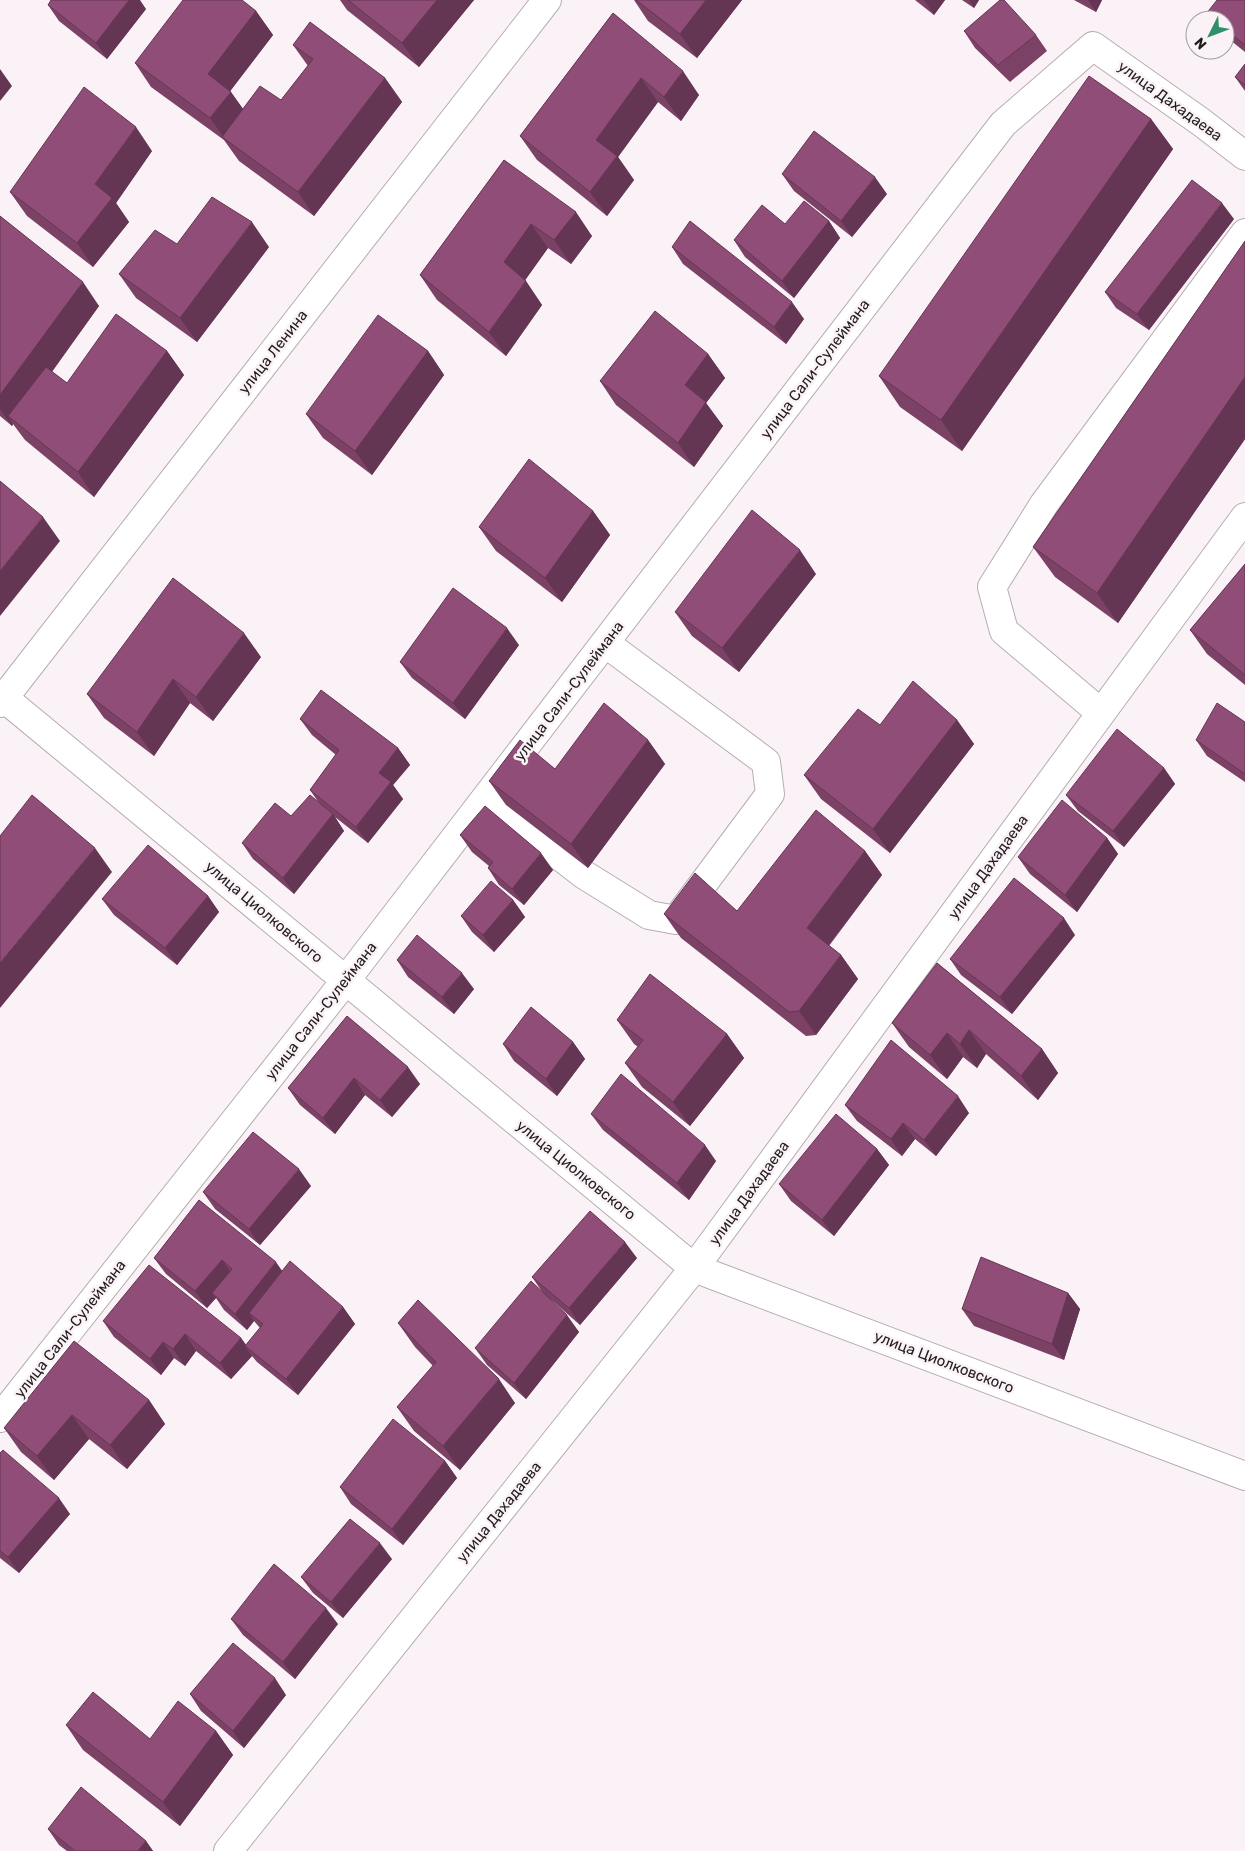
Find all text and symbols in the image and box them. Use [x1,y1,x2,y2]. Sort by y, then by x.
north arrow [1185,10,1235,60]
text: N [1191,34,1210,53]
street label: улица Дахадаева [1114,57,1226,145]
street label: улица Сали-Сулеймана [757,296,873,442]
street label: улица Ленина [235,306,311,398]
street label: улица Сали-Сулеймана [511,618,627,764]
street label: улица Дахадаева [944,811,1032,923]
street label: улица Циолковского [201,857,327,967]
street label: улица Сали-Сулеймана [262,938,380,1084]
street label: улица Циолковского [513,1116,639,1224]
street label: улица Дахадаева [705,1137,793,1249]
street label: улица Сали-Сулеймана [11,1256,129,1402]
street label: улица Циолковского [872,1327,1016,1397]
street label: улица Дахадаева [453,1458,545,1566]

